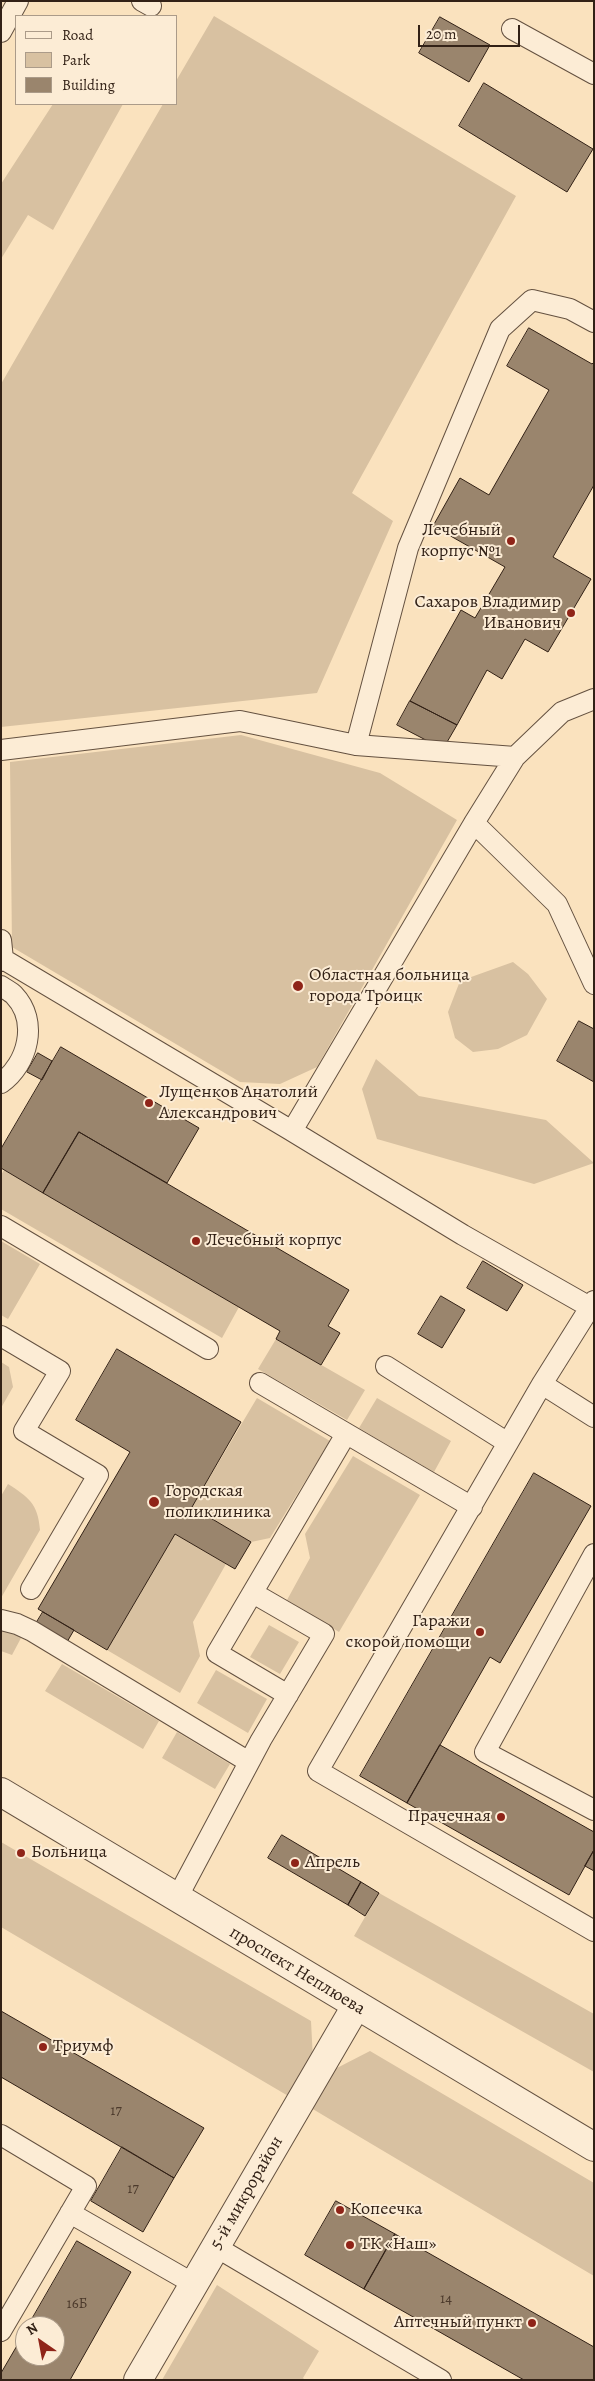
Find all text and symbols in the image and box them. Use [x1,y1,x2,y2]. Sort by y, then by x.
legend [15,15,178,105]
scale bar [420,15,522,47]
text: 20 m [426,24,457,44]
text: Road [62,25,93,45]
text: Park [62,50,90,70]
text: Building [62,75,115,95]
place label: Лечебный корпус №1 [421,520,501,562]
marker: Лечебный корпус №1 [505,535,517,547]
place label: Сахаров Владимир Иванович [415,592,561,634]
marker: Сахаров Владимир Иванович [565,607,577,619]
place label: Областная больница города Троицк [309,965,470,1008]
marker: Областная больница города Троицк [291,979,305,993]
place label: Лущенков Анатолий Александрович [159,1082,318,1124]
marker: Лущенков Анатолий Александрович [143,1097,155,1109]
place label: Лечебный корпус [206,1230,342,1252]
marker: Лечебный корпус [190,1235,202,1247]
place label: Городская поликлиника [165,1481,271,1524]
marker: Городская поликлиника [147,1495,161,1509]
place label: Гаражи скорой помощи [346,1611,470,1654]
marker: Гаражи скорой помощи [474,1626,486,1638]
place label: Прачечная [408,1806,491,1828]
marker: Прачечная [495,1811,507,1823]
place label: Больница [31,1842,107,1864]
marker: Больница [15,1847,27,1859]
place label: Апрель [305,1852,360,1874]
marker: Апрель [289,1857,301,1869]
street label: проспект Неплюева [225,1922,369,2020]
place label: Триумф [53,2036,113,2058]
marker: Триумф [37,2041,49,2053]
house number: 17 [110,2102,122,2120]
street label: 5-й микрорайон [206,2133,288,2253]
house number: 17 [127,2180,139,2198]
place label: Копеечка [350,2199,423,2221]
marker: Копеечка [334,2204,346,2216]
place label: ТК «Наш» [360,2234,436,2256]
marker: ТК «Наш» [344,2239,356,2251]
house number: 14 [440,2290,452,2308]
house number: 16Б [67,2295,87,2313]
place label: Аптечный пункт [394,2312,522,2334]
north arrow [15,2316,65,2366]
marker: Аптечный пункт [526,2317,538,2329]
text: N [23,2318,42,2340]

